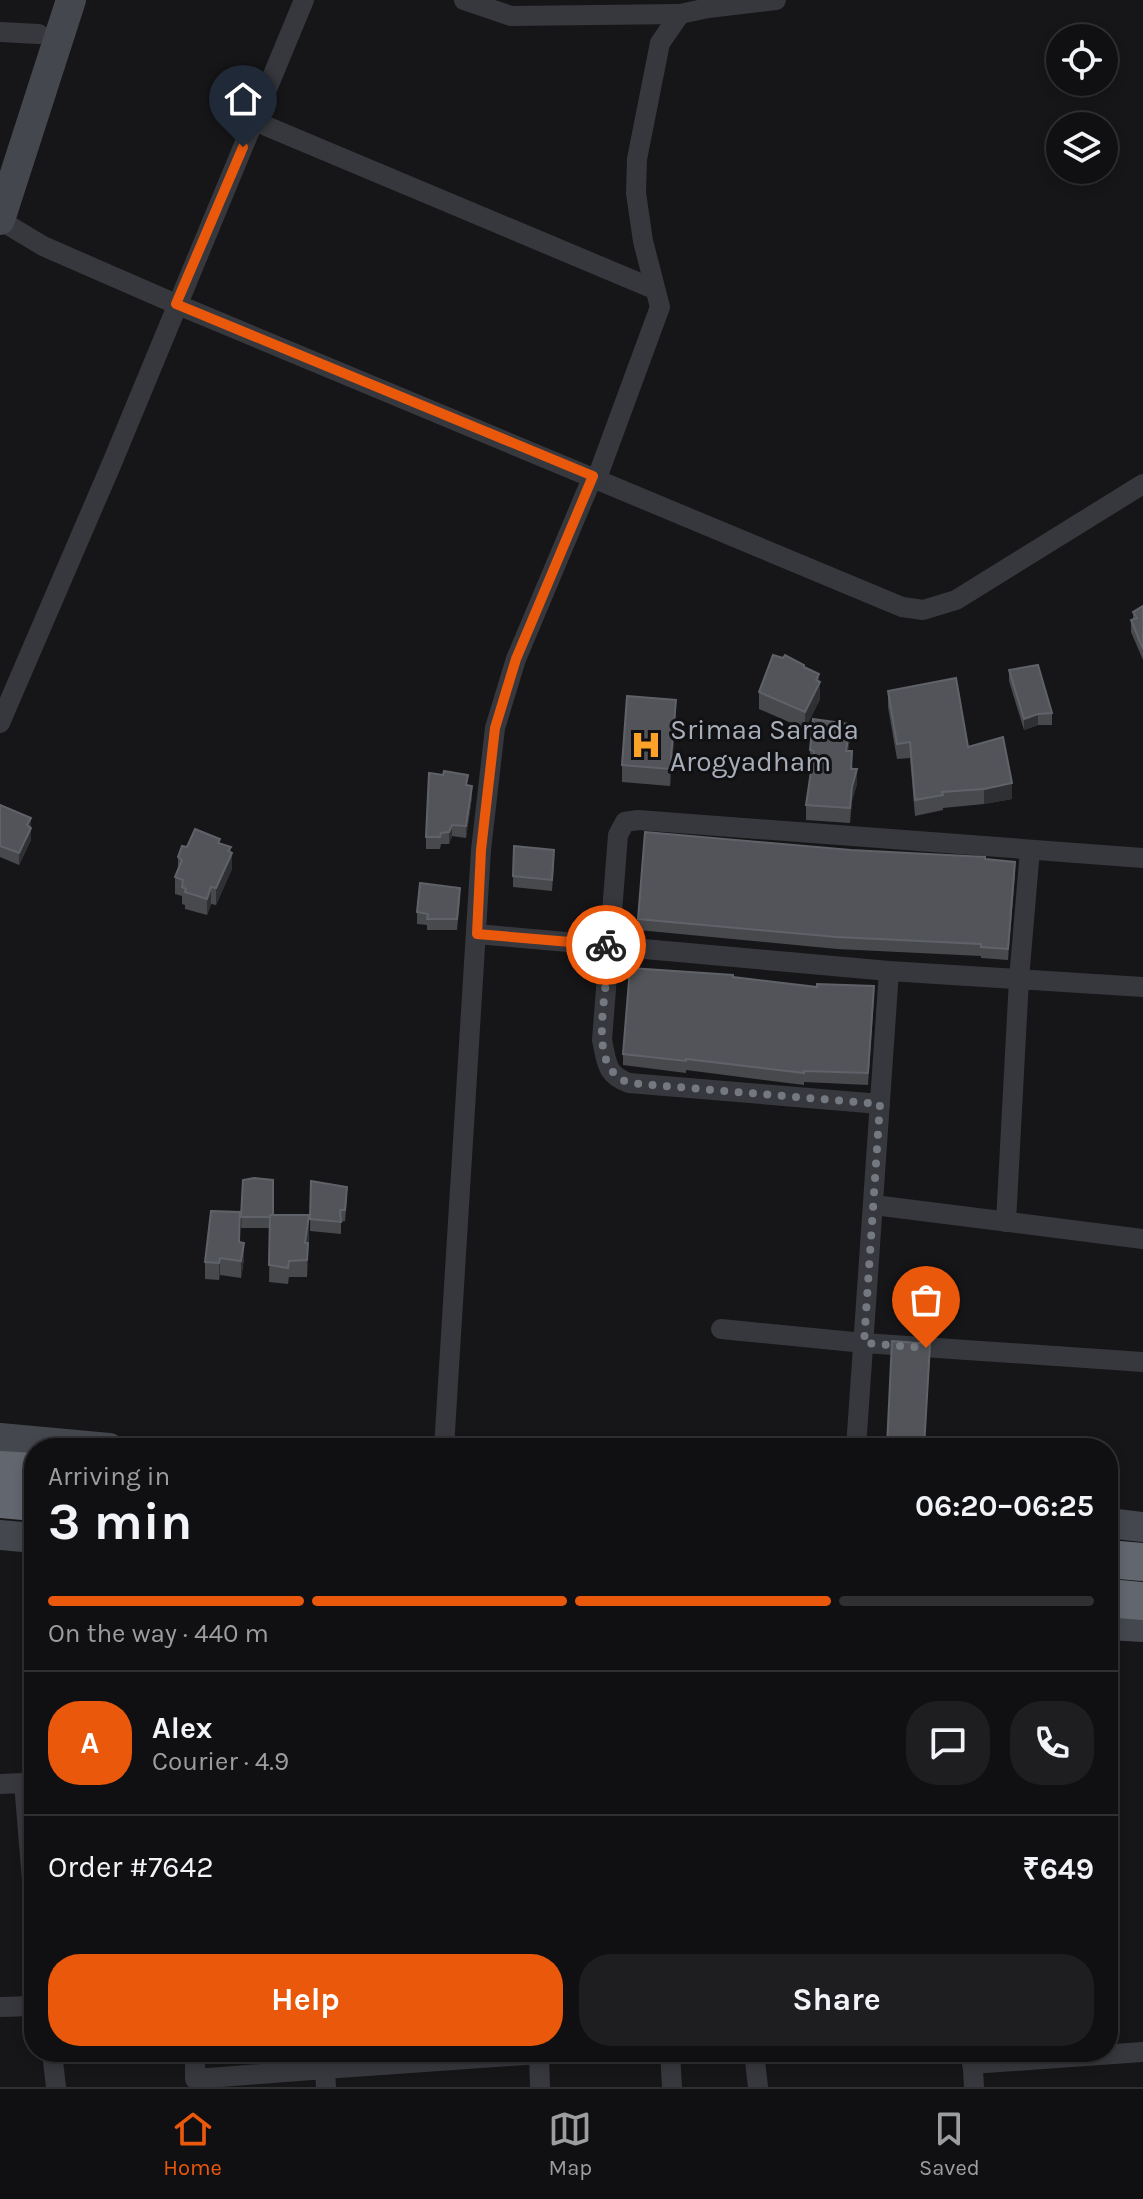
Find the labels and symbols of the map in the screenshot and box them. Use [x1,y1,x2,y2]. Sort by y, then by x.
pin [209,65,277,147]
place label: Srimaa Sarada Arogyadham [670,713,859,778]
hospital icon: Srimaa Sarada Arogyadham [629,728,663,762]
courier [566,905,646,985]
pin [892,1266,960,1348]

